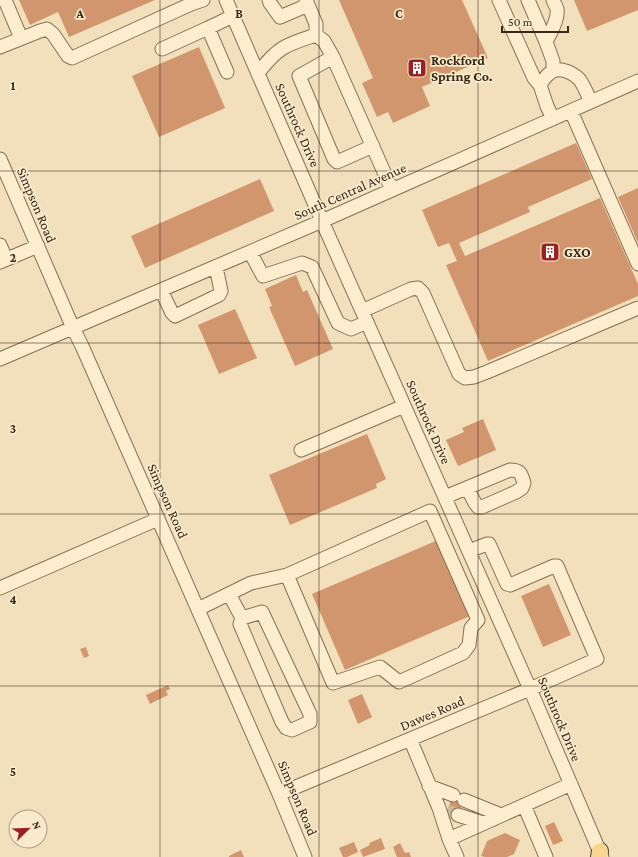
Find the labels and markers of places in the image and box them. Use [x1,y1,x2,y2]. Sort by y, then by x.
place label: Rockford Spring Co. [431,52,493,84]
building icon: Rockford Spring Co. [406,57,428,79]
building icon: GXO [539,241,561,263]
place label: GXO [564,244,591,260]

